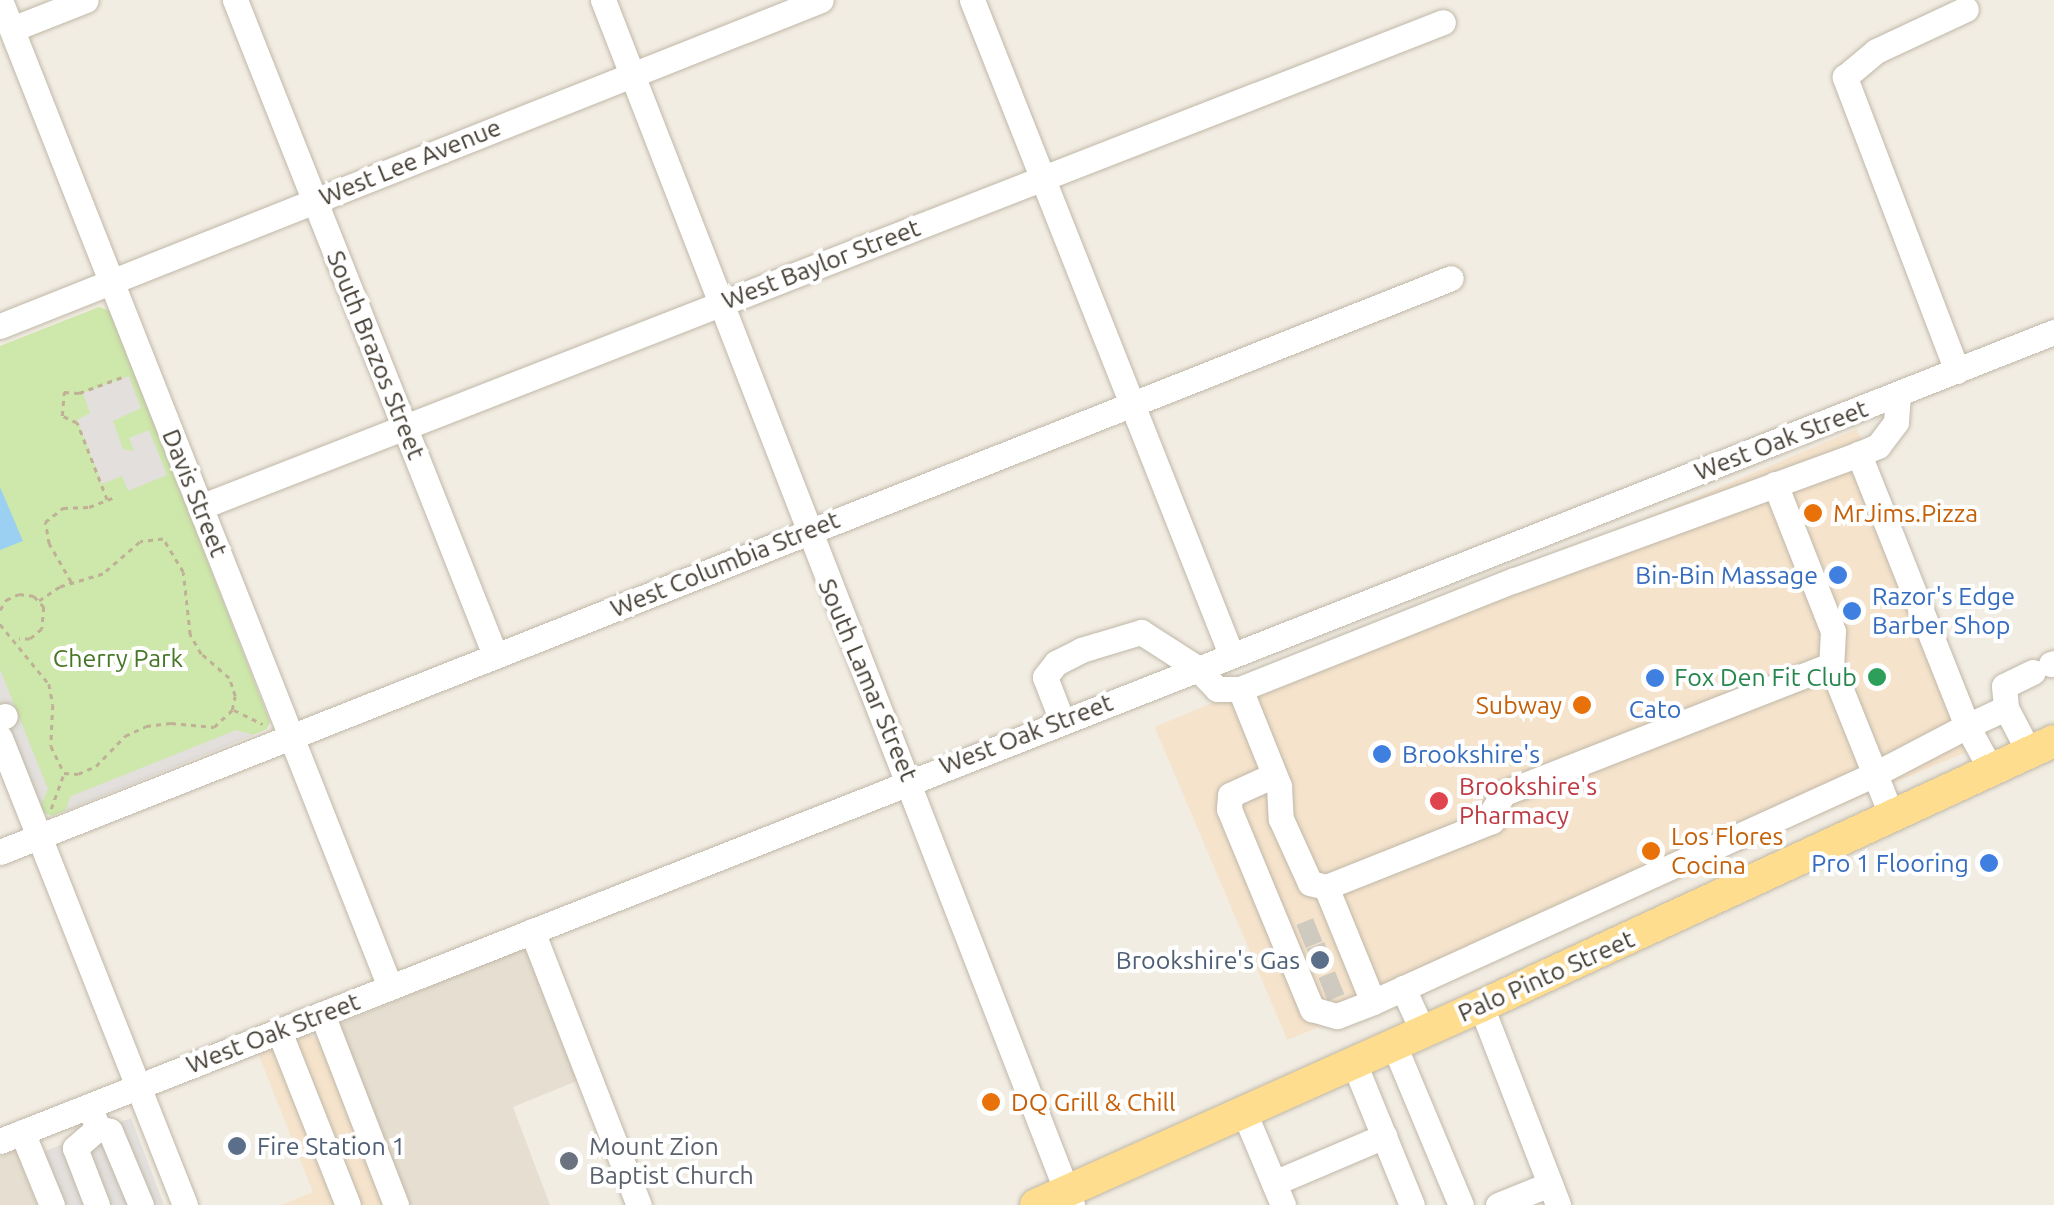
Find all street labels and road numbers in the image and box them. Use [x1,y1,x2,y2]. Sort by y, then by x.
street label: West Lee Avenue [315,112,505,212]
street label: West Baylor Street [718,212,924,316]
street label: South Brazos Street [320,246,432,464]
street label: West Oak Street [1690,393,1872,487]
street label: Davis Street [156,425,234,561]
street label: West Columbia Street [606,504,844,624]
street label: South Lamar Street [812,574,924,786]
street label: West Oak Street [935,687,1117,781]
street label: Palo Pinto Street [1453,924,1639,1028]
street label: West Oak Street [182,986,364,1080]

